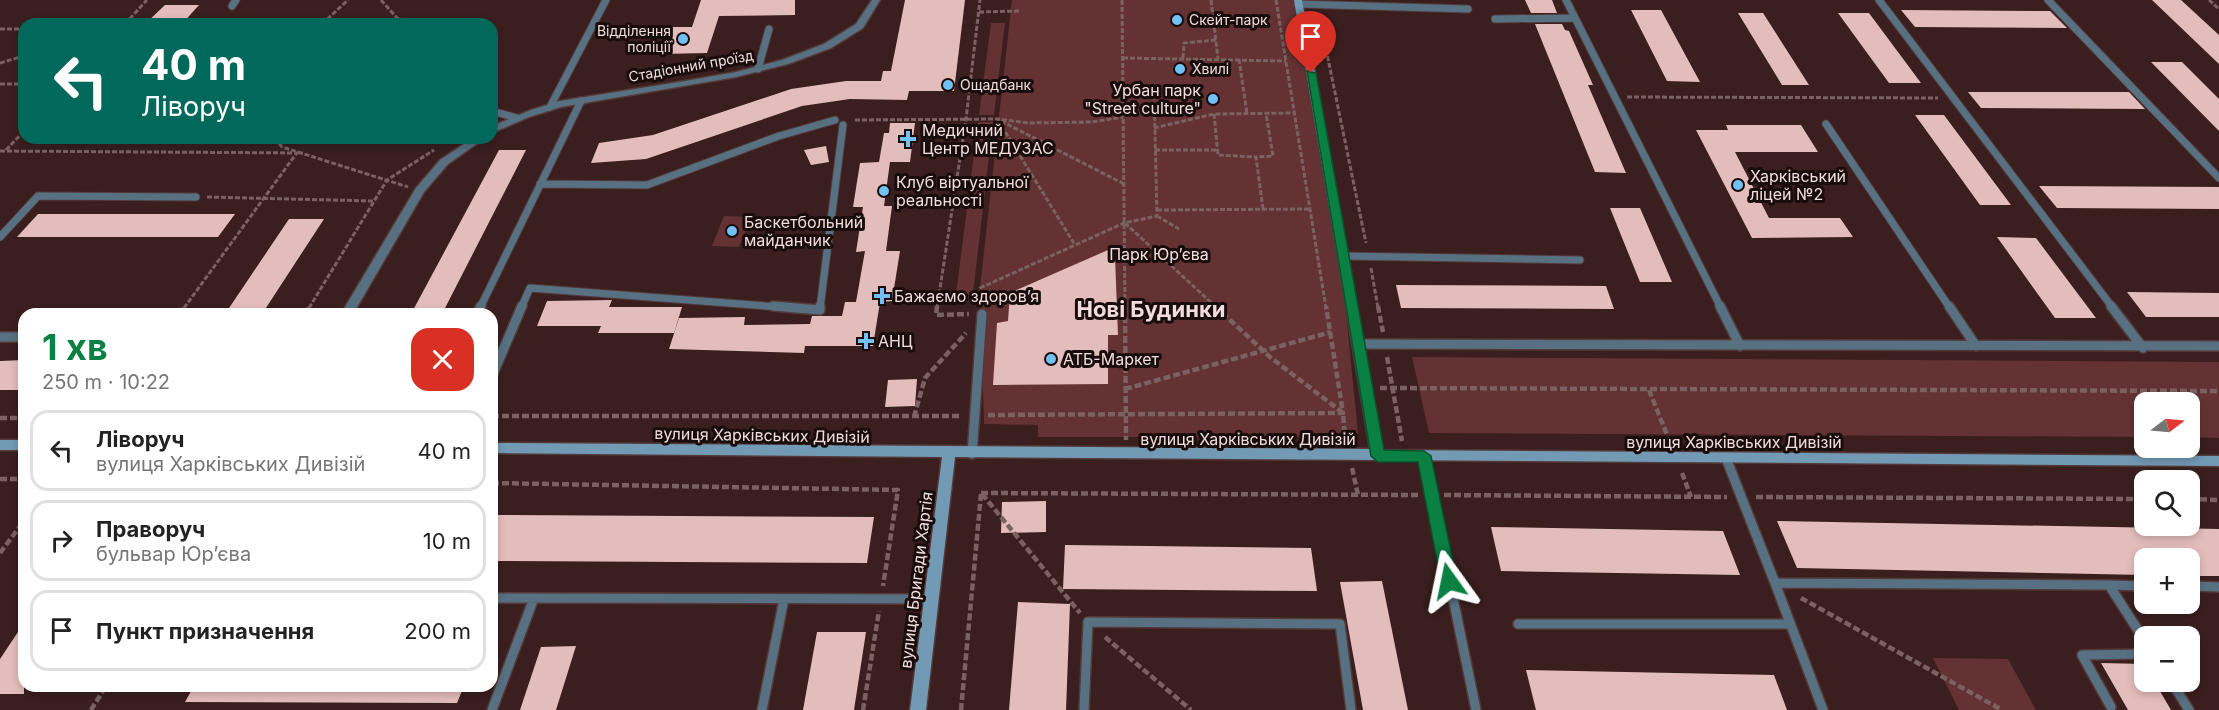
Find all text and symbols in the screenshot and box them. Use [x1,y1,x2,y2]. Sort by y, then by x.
place label: Скейт-парк [1189,11,1268,28]
pin [1285,11,1336,73]
marker: Скейт-парк [1170,13,1184,27]
icon: arrive [1294,20,1327,53]
place label: Відділення поліції [597,22,672,55]
marker: Відділення поліції [676,32,690,46]
text: 40 m [141,39,246,90]
icon: left [42,42,120,120]
street label: Стадіонний проїзд [627,46,755,85]
place label: Хвилі [1192,60,1229,77]
marker: Хвилі [1173,62,1187,76]
place label: Ощадбанк [960,76,1032,93]
marker: Ощадбанк [941,78,955,92]
place label: Урбан парк "Street culture" [1084,80,1201,118]
text: Ліворуч [141,90,246,123]
marker: Урбан парк "Street culture" [1206,92,1220,106]
place label: Медичний Центр МЕДУЗАС [922,120,1054,158]
marker: Медичний Центр МЕДУЗАС [899,130,917,148]
place label: Харківський ліцей №2 [1750,166,1846,204]
place label: Клуб віртуальної реальності [896,172,1029,210]
marker: Харківський ліцей №2 [1731,178,1745,192]
marker: Клуб віртуальної реальності [877,184,891,198]
place label: Баскетбольний майданчик [744,212,863,250]
marker: Баскетбольний майданчик [725,224,739,238]
park label: Парк Юр’єва [1109,244,1209,264]
place label: Бажаємо здоровʼя [894,286,1039,306]
marker: Бажаємо здоровʼя [875,289,889,303]
district label: Нові Будинки [1077,296,1225,322]
text: 1 хв [42,325,108,369]
button: close [411,328,474,391]
place label: АНЦ [878,331,913,351]
marker: АНЦ [859,334,873,348]
place label: АТБ-Маркет [1063,349,1160,369]
marker: АТБ-Маркет [1044,352,1058,366]
text: 250 m · 10:22 [42,370,170,394]
north arrow [2134,392,2200,458]
map controls [2134,392,2200,692]
street label: вулиця Харківських Дивізій [654,423,870,447]
text: Ліворуч [96,426,184,452]
street label: вулиця Харківських Дивізій [1140,429,1356,449]
street label: вулиця Харківських Дивізій [1626,432,1842,452]
icon: left [45,434,78,467]
text: 40 m [417,438,471,464]
text: вулиця Харківських Дивізій [96,452,365,476]
button: search [2134,470,2200,536]
street label: вулиця Бригади Хартія [895,491,937,669]
text: Праворуч [96,516,205,542]
icon: right [45,524,78,557]
text: 10 m [423,528,471,554]
text: бульвар Юрʼєва [96,542,251,566]
button: + [2134,548,2200,614]
position arrow [1417,549,1481,613]
icon: arrive [45,614,78,647]
text: Пункт призначення [96,618,314,644]
text: 200 m [404,618,471,644]
button: − [2134,626,2200,692]

